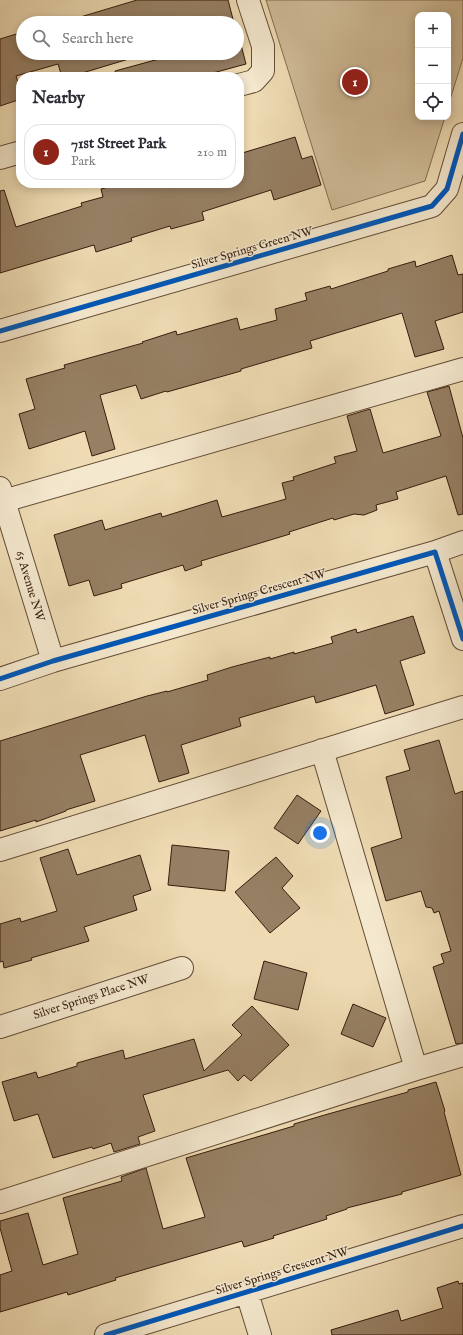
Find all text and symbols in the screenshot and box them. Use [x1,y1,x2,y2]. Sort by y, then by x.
map controls [415,12,451,120]
button: + [415,12,451,48]
search box [16,16,244,60]
icon: search [30,27,52,49]
text: Search here [62,29,133,48]
button: − [415,48,451,84]
pin: 1 [342,67,368,97]
button: locate [415,84,451,120]
text: Nearby [32,88,85,109]
text: 71st Street Park [71,134,166,153]
text: 1 [44,144,48,161]
text: 210 m [197,144,227,161]
text: Park [71,153,96,170]
street label: Silver Springs Green NW [189,223,315,274]
street label: 65 Avenue NW [12,549,48,624]
street label: Silver Springs Crescent NW [190,566,328,619]
your location [310,823,330,843]
street label: Silver Springs Place NW [31,971,152,1024]
street label: Silver Springs Crescent NW [214,1243,351,1299]

